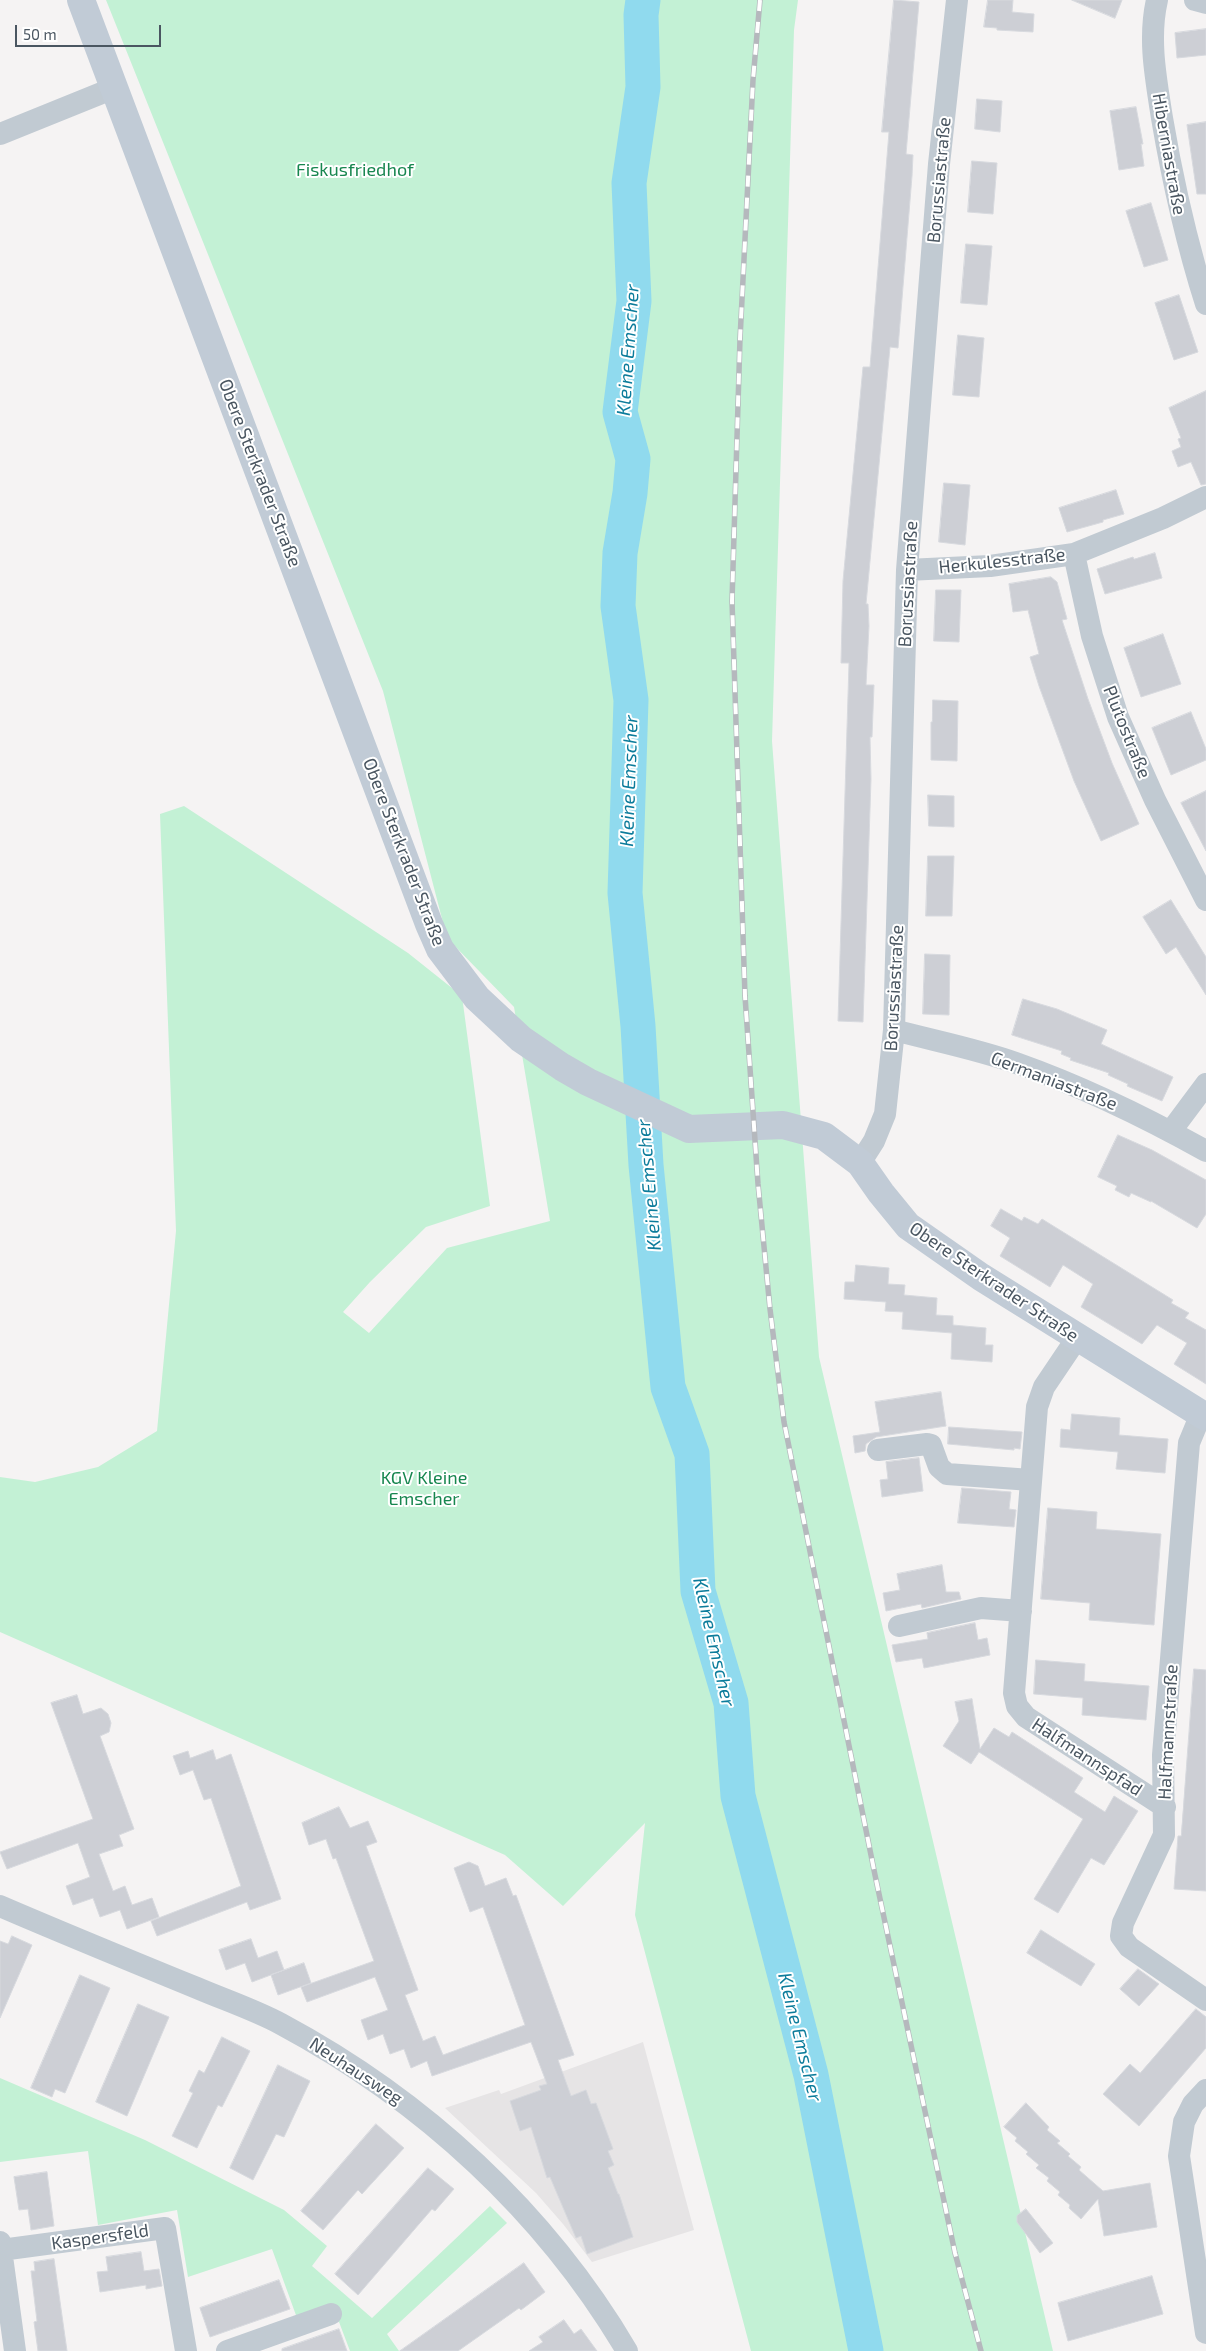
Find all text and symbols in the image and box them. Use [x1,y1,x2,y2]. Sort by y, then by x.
scale bar [18,15,164,47]
text: 50 m [23,25,57,43]
street label: Hiberniastraße [1148,91,1190,217]
street label: Borussiastraße [923,116,955,244]
park label: Fiskusfriedhof [296,159,414,181]
water label: Kleine Emscher [612,283,644,417]
street label: Obere Sterkrader Straße [214,376,306,570]
street label: Borussiastraße [894,520,922,648]
street label: Herkulesstraße [938,544,1066,578]
street label: Plutostraße [1099,682,1155,782]
water label: Kleine Emscher [615,715,643,847]
street label: Obere Sterkrader Straße [358,755,450,949]
street label: Borussiastraße [880,924,908,1052]
street label: Germaniastraße [988,1047,1120,1115]
water label: Kleine Emscher [632,1118,666,1252]
street label: Obere Sterkrader Straße [905,1217,1083,1347]
park label: KGV Kleine Emscher [381,1467,467,1510]
water label: Kleine Emscher [688,1575,740,1709]
street label: Halfmannstraße [1154,1664,1182,1800]
street label: Halfmannspfad [1028,1713,1146,1801]
water label: Kleine Emscher [773,1970,827,2104]
street label: Neuhausweg [305,2033,407,2109]
street label: Kaspersfeld [50,2219,150,2255]

